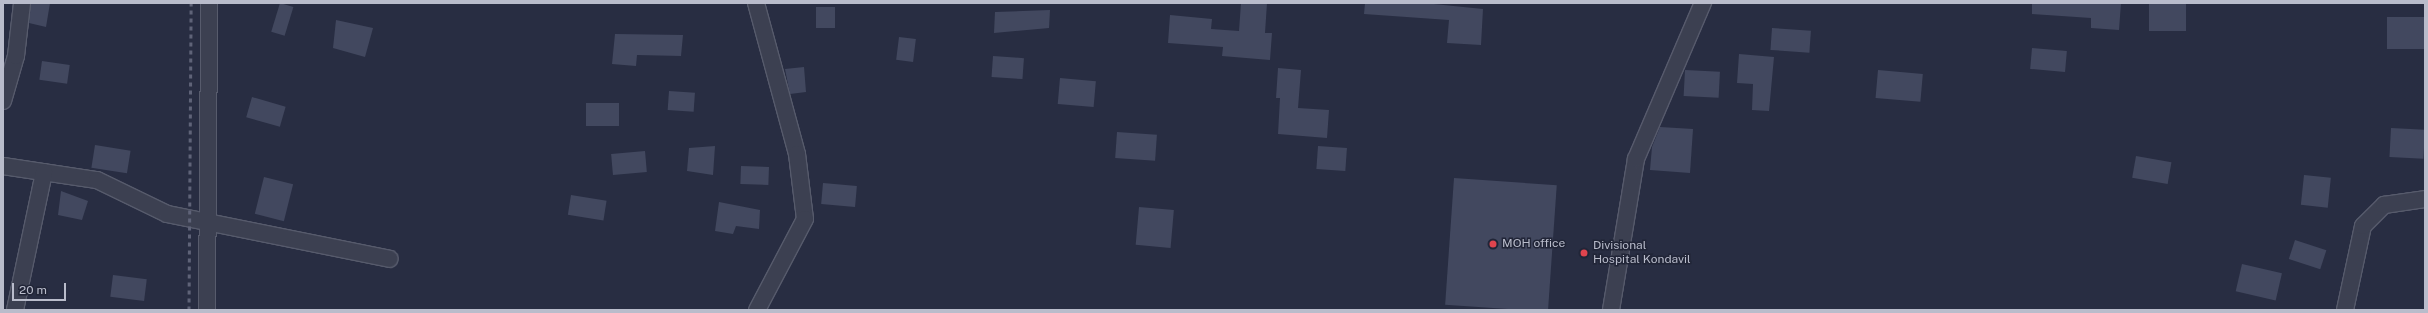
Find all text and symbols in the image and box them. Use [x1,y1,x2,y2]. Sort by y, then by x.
place label: MOH office [1502,237,1565,251]
marker: MOH office [1487,238,1499,250]
place label: Divisional Hospital Kondavil [1593,239,1691,267]
marker: Divisional Hospital Kondavil [1578,247,1590,259]
scale bar [14,275,68,301]
text: 20 m [19,283,47,297]

